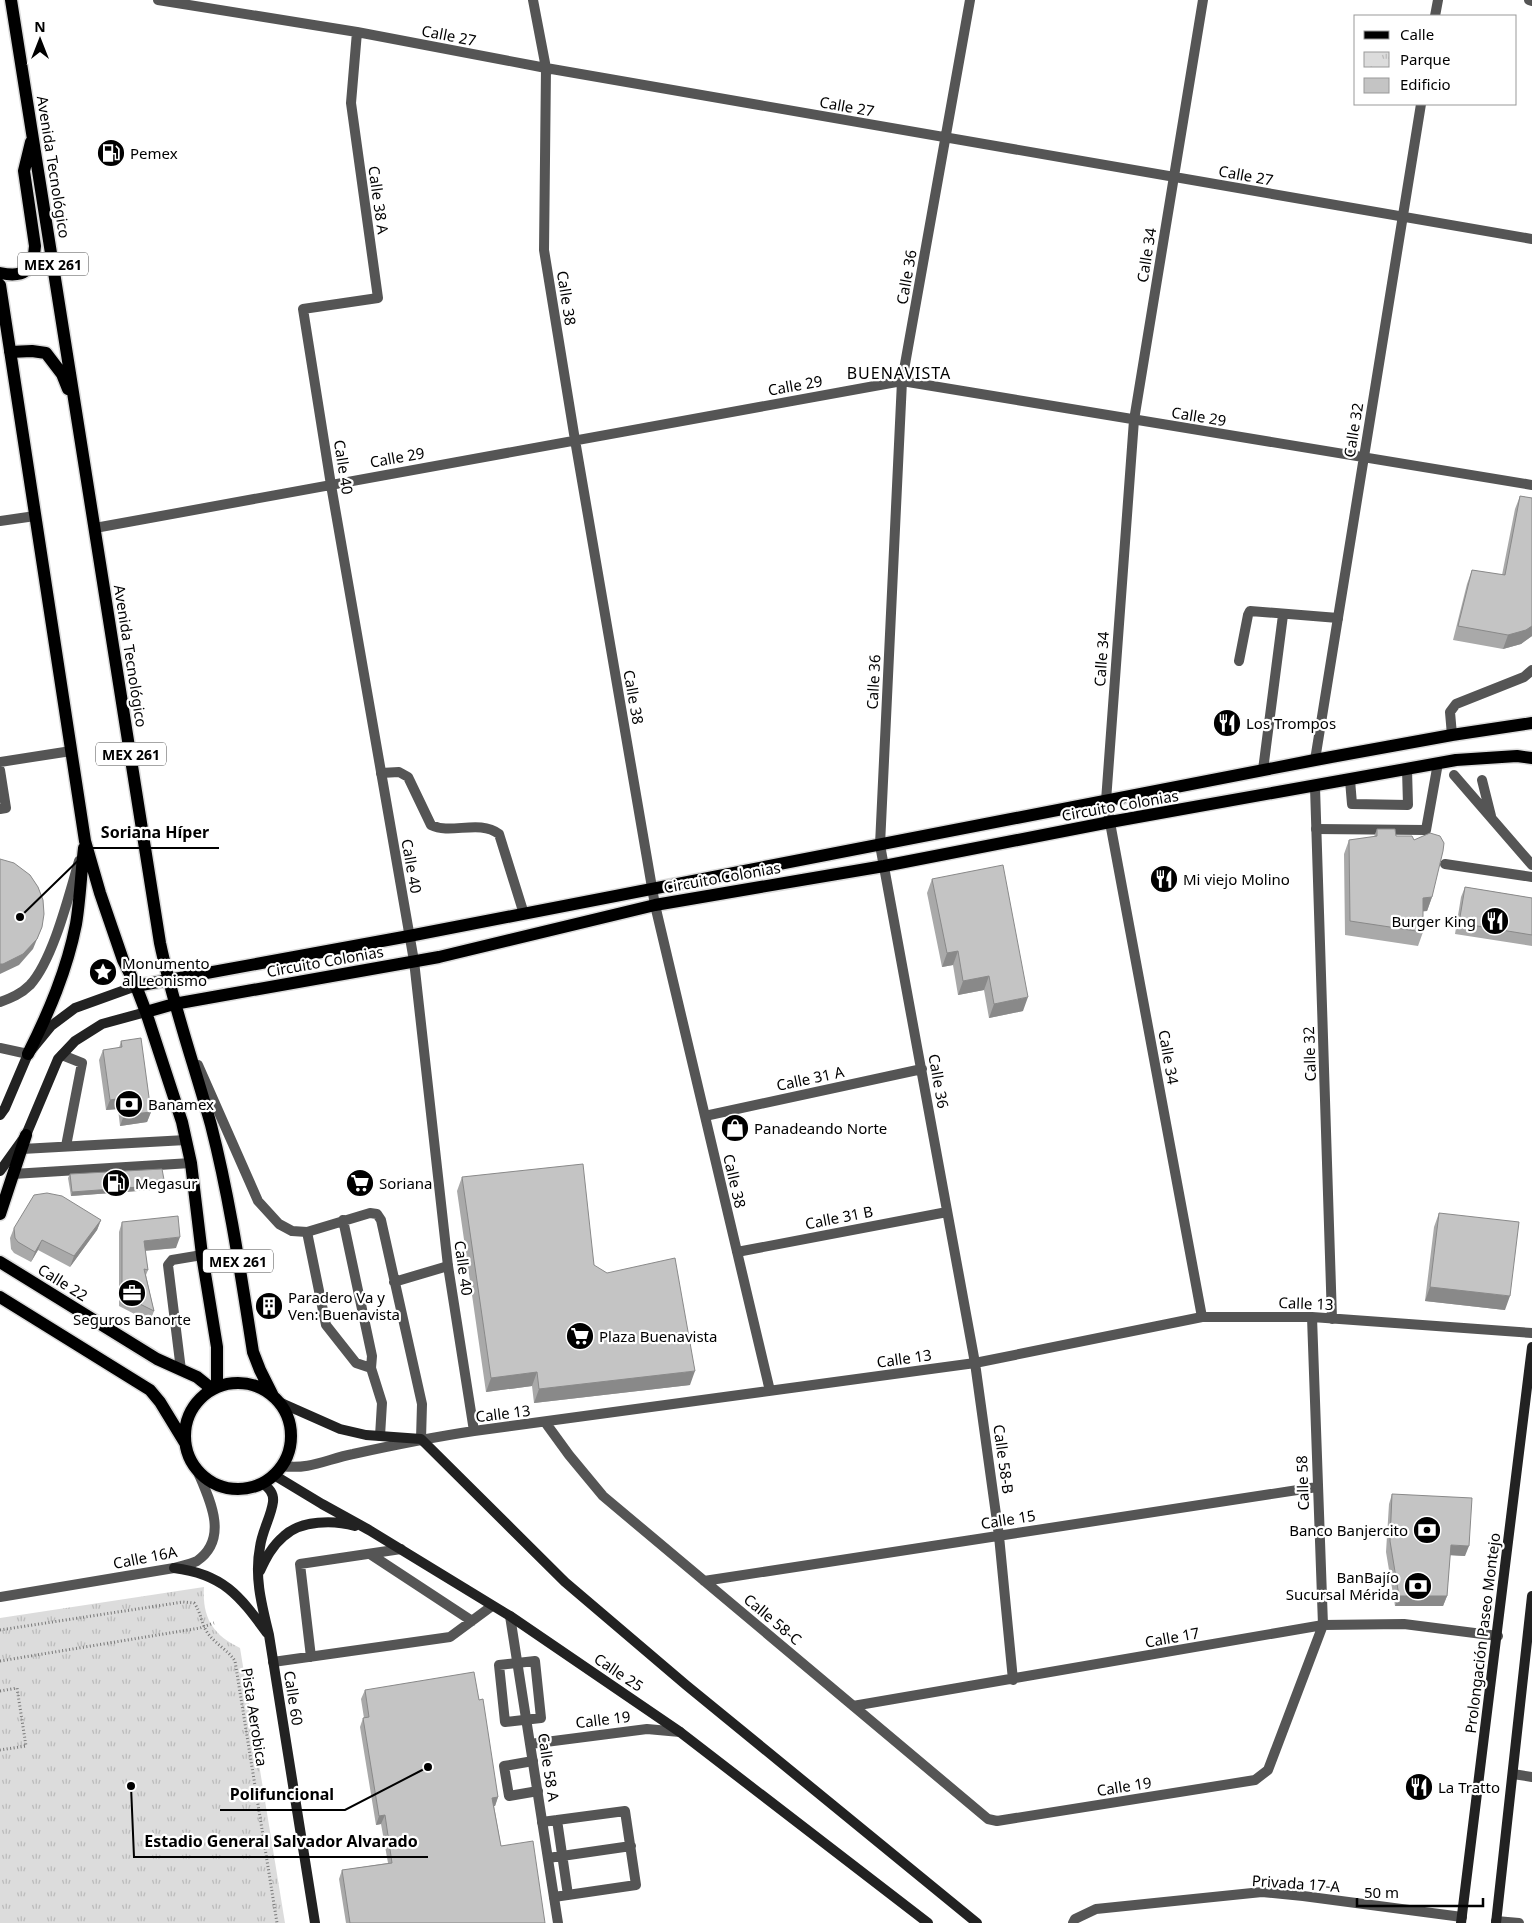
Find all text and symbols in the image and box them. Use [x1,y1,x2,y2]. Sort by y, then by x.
north arrow [15,15,65,65]
legend [1354,15,1517,105]
text: N [34,17,46,36]
street label: Calle 27 [420,20,478,50]
text: Calle [1400,24,1434,44]
text: Parque [1400,49,1450,69]
text: Edificio [1400,74,1451,94]
street label: Calle 27 [818,91,876,121]
street label: Avenida Tecnológico [33,94,75,240]
fuel station icon: Pemex [96,138,126,168]
place label: Pemex [130,143,178,163]
street label: Calle 27 [1217,160,1275,190]
street label: Calle 38 A [364,165,394,236]
street label: Calle 34 [1132,226,1160,284]
street label: Calle 36 [891,248,921,306]
road number: MEX 261 [18,252,88,276]
street label: Calle 38 [553,269,581,327]
district label: BUENAVISTA [847,362,951,384]
street label: Calle 29 [766,370,824,400]
street label: Calle 32 [1339,401,1367,459]
street label: Calle 29 [1170,402,1228,430]
street label: Calle 40 [330,438,358,496]
street label: Calle 29 [368,442,426,472]
street label: Avenida Tecnológico [110,583,152,729]
street label: Calle 34 [1089,630,1113,687]
street label: Calle 36 [862,654,884,710]
street label: Calle 38 [619,668,649,726]
restaurant icon: Los Trompos [1212,708,1242,738]
place label: Los Trompos [1246,713,1336,733]
road number: MEX 261 [96,742,166,766]
street label: Circuito Colonias [1060,785,1180,825]
callout: Soriana Híper [91,817,219,848]
text: Soriana Híper [101,821,209,843]
street label: Calle 40 [397,837,427,895]
street label: Circuito Colonias [662,857,782,897]
restaurant icon: Mi viejo Molino [1149,864,1179,894]
place label: Mi viejo Molino [1183,869,1290,889]
restaurant icon: Burger King [1480,906,1510,936]
place label: Burger King [1392,911,1476,931]
street label: Circuito Colonias [265,941,385,981]
place label: Monumento al Leonismo [122,953,209,990]
place icon: Monumento al Leonismo [88,957,118,987]
street label: Calle 32 [1298,1026,1320,1082]
street label: Calle 34 [1154,1028,1184,1086]
street label: Calle 36 [924,1052,954,1110]
street label: Calle 31 A [774,1061,846,1095]
bank icon: Banamex [114,1089,144,1119]
place label: Banamex [148,1094,214,1114]
shop icon: Panadeando Norte [720,1113,750,1143]
place label: Panadeando Norte [754,1118,887,1138]
street label: Calle 38 [719,1152,751,1210]
fuel station icon: Megasur [101,1168,131,1198]
supermarket icon: Soriana [345,1168,375,1198]
place label: Megasur [135,1173,197,1193]
place label: Soriana [379,1173,432,1193]
street label: Calle 31 B [803,1201,875,1233]
street label: Calle 40 [450,1239,478,1297]
road number: MEX 261 [203,1250,273,1272]
street label: Calle 22 [34,1259,92,1305]
office icon: Seguros Banorte [117,1278,147,1308]
place label: Paradero Va y Ven: Buenavista [288,1287,400,1324]
building icon: Paradero Va y Ven: Buenavista [254,1291,284,1321]
street label: Calle 13 [1278,1292,1334,1314]
place label: Seguros Banorte [73,1309,191,1329]
supermarket icon: Plaza Buenavista [565,1321,595,1351]
place label: Plaza Buenavista [599,1326,717,1346]
street label: Calle 13 [875,1344,933,1372]
street label: Calle 13 [474,1400,532,1426]
street label: Calle 58-B [989,1423,1019,1495]
street label: Calle 58 [1291,1455,1313,1511]
street label: Calle 15 [979,1505,1037,1533]
bank icon: Banco Banjercito [1412,1515,1442,1545]
place label: Banco Banjercito [1289,1520,1408,1540]
street label: Prolongación Paseo Montejo [1460,1531,1504,1735]
street label: Calle 16A [111,1541,179,1573]
place label: BanBajío Sucursal Mérida [1286,1567,1399,1604]
bank icon: BanBajío Sucursal Mérida [1403,1571,1433,1601]
street label: Calle 58-C [740,1589,806,1649]
street label: Calle 17 [1143,1622,1201,1652]
street label: Calle 25 [591,1648,647,1696]
street label: Pista Aerobica [237,1666,273,1768]
street label: Calle 60 [280,1669,308,1727]
street label: Calle 19 [574,1706,632,1732]
street label: Calle 58 A [534,1732,564,1803]
street label: Calle 19 [1095,1772,1153,1800]
restaurant icon: La Tratto [1404,1772,1434,1802]
place label: La Tratto [1438,1777,1500,1797]
callout: Polifuncional [220,1779,345,1810]
text: Polifuncional [230,1783,334,1805]
callout: Estadio General Salvador Alvarado [134,1826,428,1857]
text: Estadio General Salvador Alvarado [144,1830,418,1852]
street label: Privada 17-A [1251,1870,1341,1896]
scale bar [1357,1876,1483,1908]
text: 50 m [1364,1882,1399,1902]

